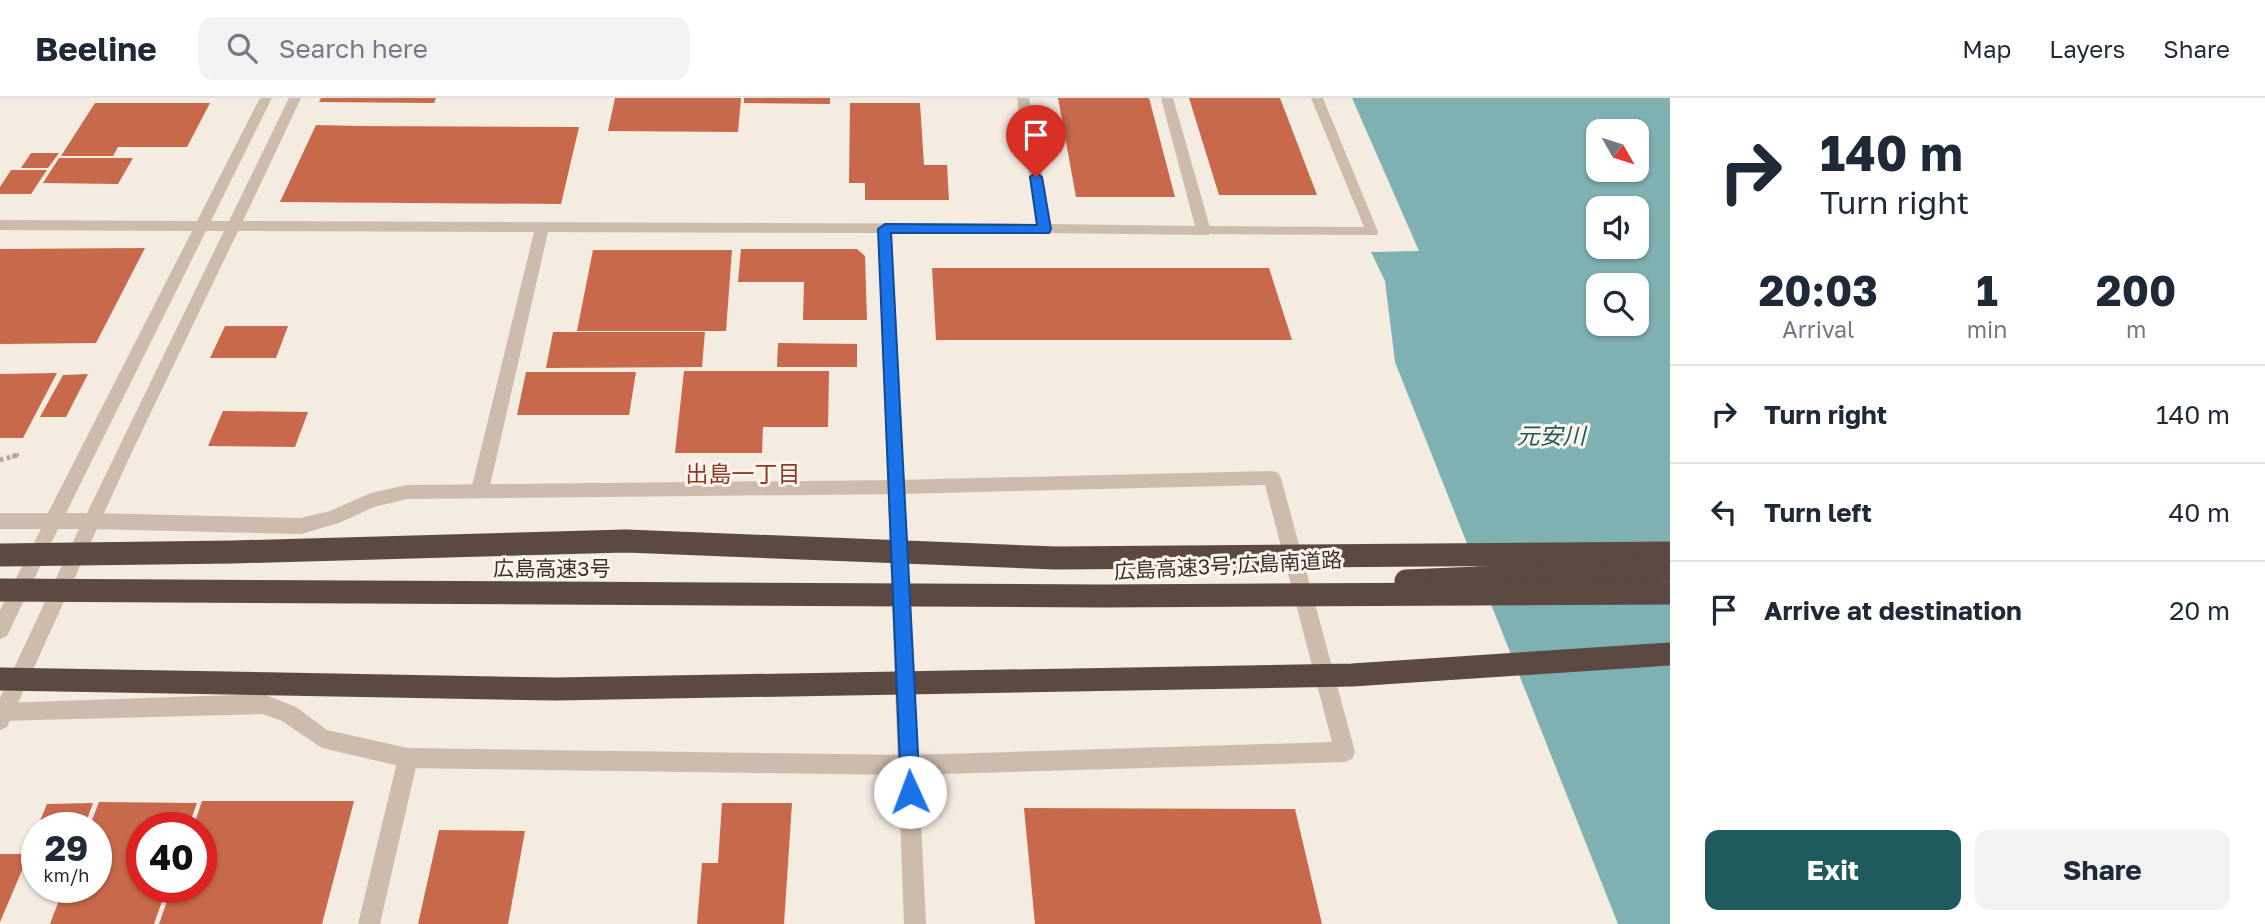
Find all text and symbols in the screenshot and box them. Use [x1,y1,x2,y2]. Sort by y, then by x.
search box [199,17,689,80]
text: Beeline [35,29,157,68]
icon: search [223,29,261,67]
text: Search here [279,33,428,64]
text: Map [1962,34,2011,63]
text: Layers [2049,34,2125,63]
text: Share [2163,34,2230,63]
pin [1006,105,1066,177]
icon: arrive [1017,116,1055,154]
north arrow [1586,119,1648,182]
map controls [1586,119,1649,336]
text: 140 m [1820,123,1963,182]
icon: right [1705,126,1796,217]
text: Turn right [1820,183,1969,221]
button: sound [1586,196,1649,259]
text: 20:03 [1759,265,1878,315]
text: 1 [1976,265,1998,315]
text: 200 [2096,265,2176,315]
button: search [1586,273,1649,336]
text: Arrival [1782,315,1854,343]
text: min [1967,315,2007,343]
text: m [2126,315,2146,343]
icon: right [1705,395,1743,433]
text: Turn right [1764,399,1887,430]
text: 140 m [2156,399,2230,430]
water label: 元安川 [1517,421,1589,449]
district label: 出島一丁目 [686,459,801,487]
icon: left [1705,493,1743,531]
text: Turn left [1764,497,1872,528]
text: 40 m [2169,497,2230,528]
street label: 広島高速3号;広島南道路 [1113,546,1343,584]
street label: 広島高速3号 [493,555,611,581]
icon: arrive [1705,591,1743,629]
text: Arrive at destination [1764,595,2022,626]
text: 20 m [2169,595,2230,626]
position arrow [873,755,947,829]
speed limit sign: 40 [126,812,217,903]
text: 29 [45,827,88,869]
button: Exit [1705,830,1961,910]
button: Share [1975,830,2230,910]
text: km/h [44,864,89,886]

